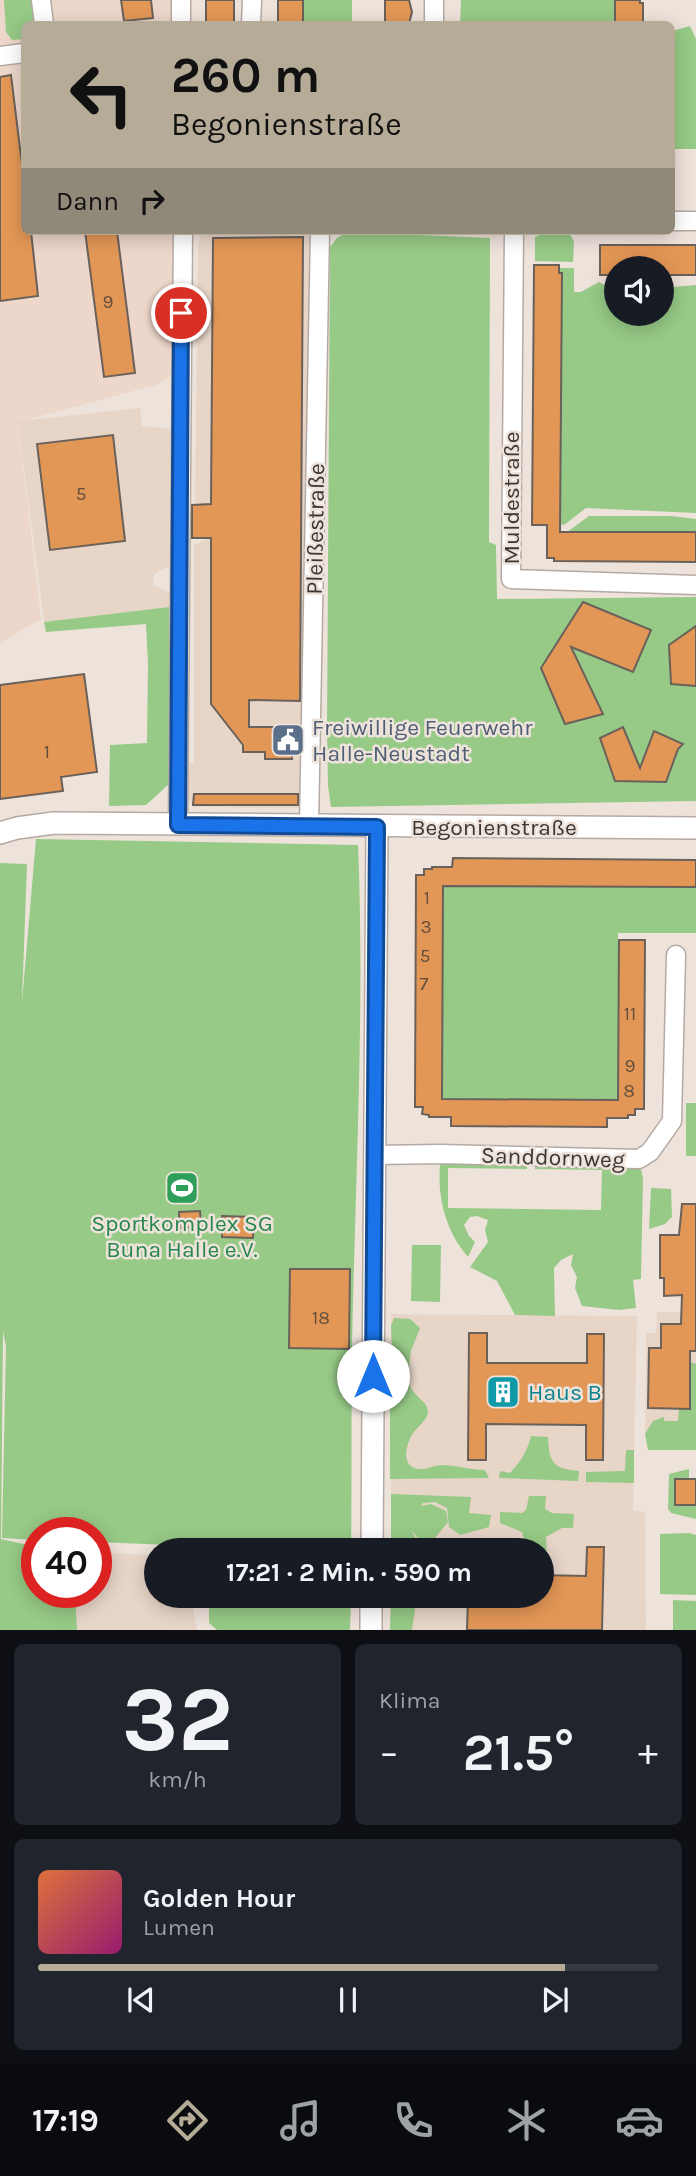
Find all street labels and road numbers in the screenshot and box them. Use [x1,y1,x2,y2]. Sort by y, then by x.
street label: Muldestraße [498,432,525,564]
street label: Pleißestraße [301,463,330,595]
street label: Begonienstraße [411,814,577,841]
street label: Sanddornweg [481,1141,625,1174]

